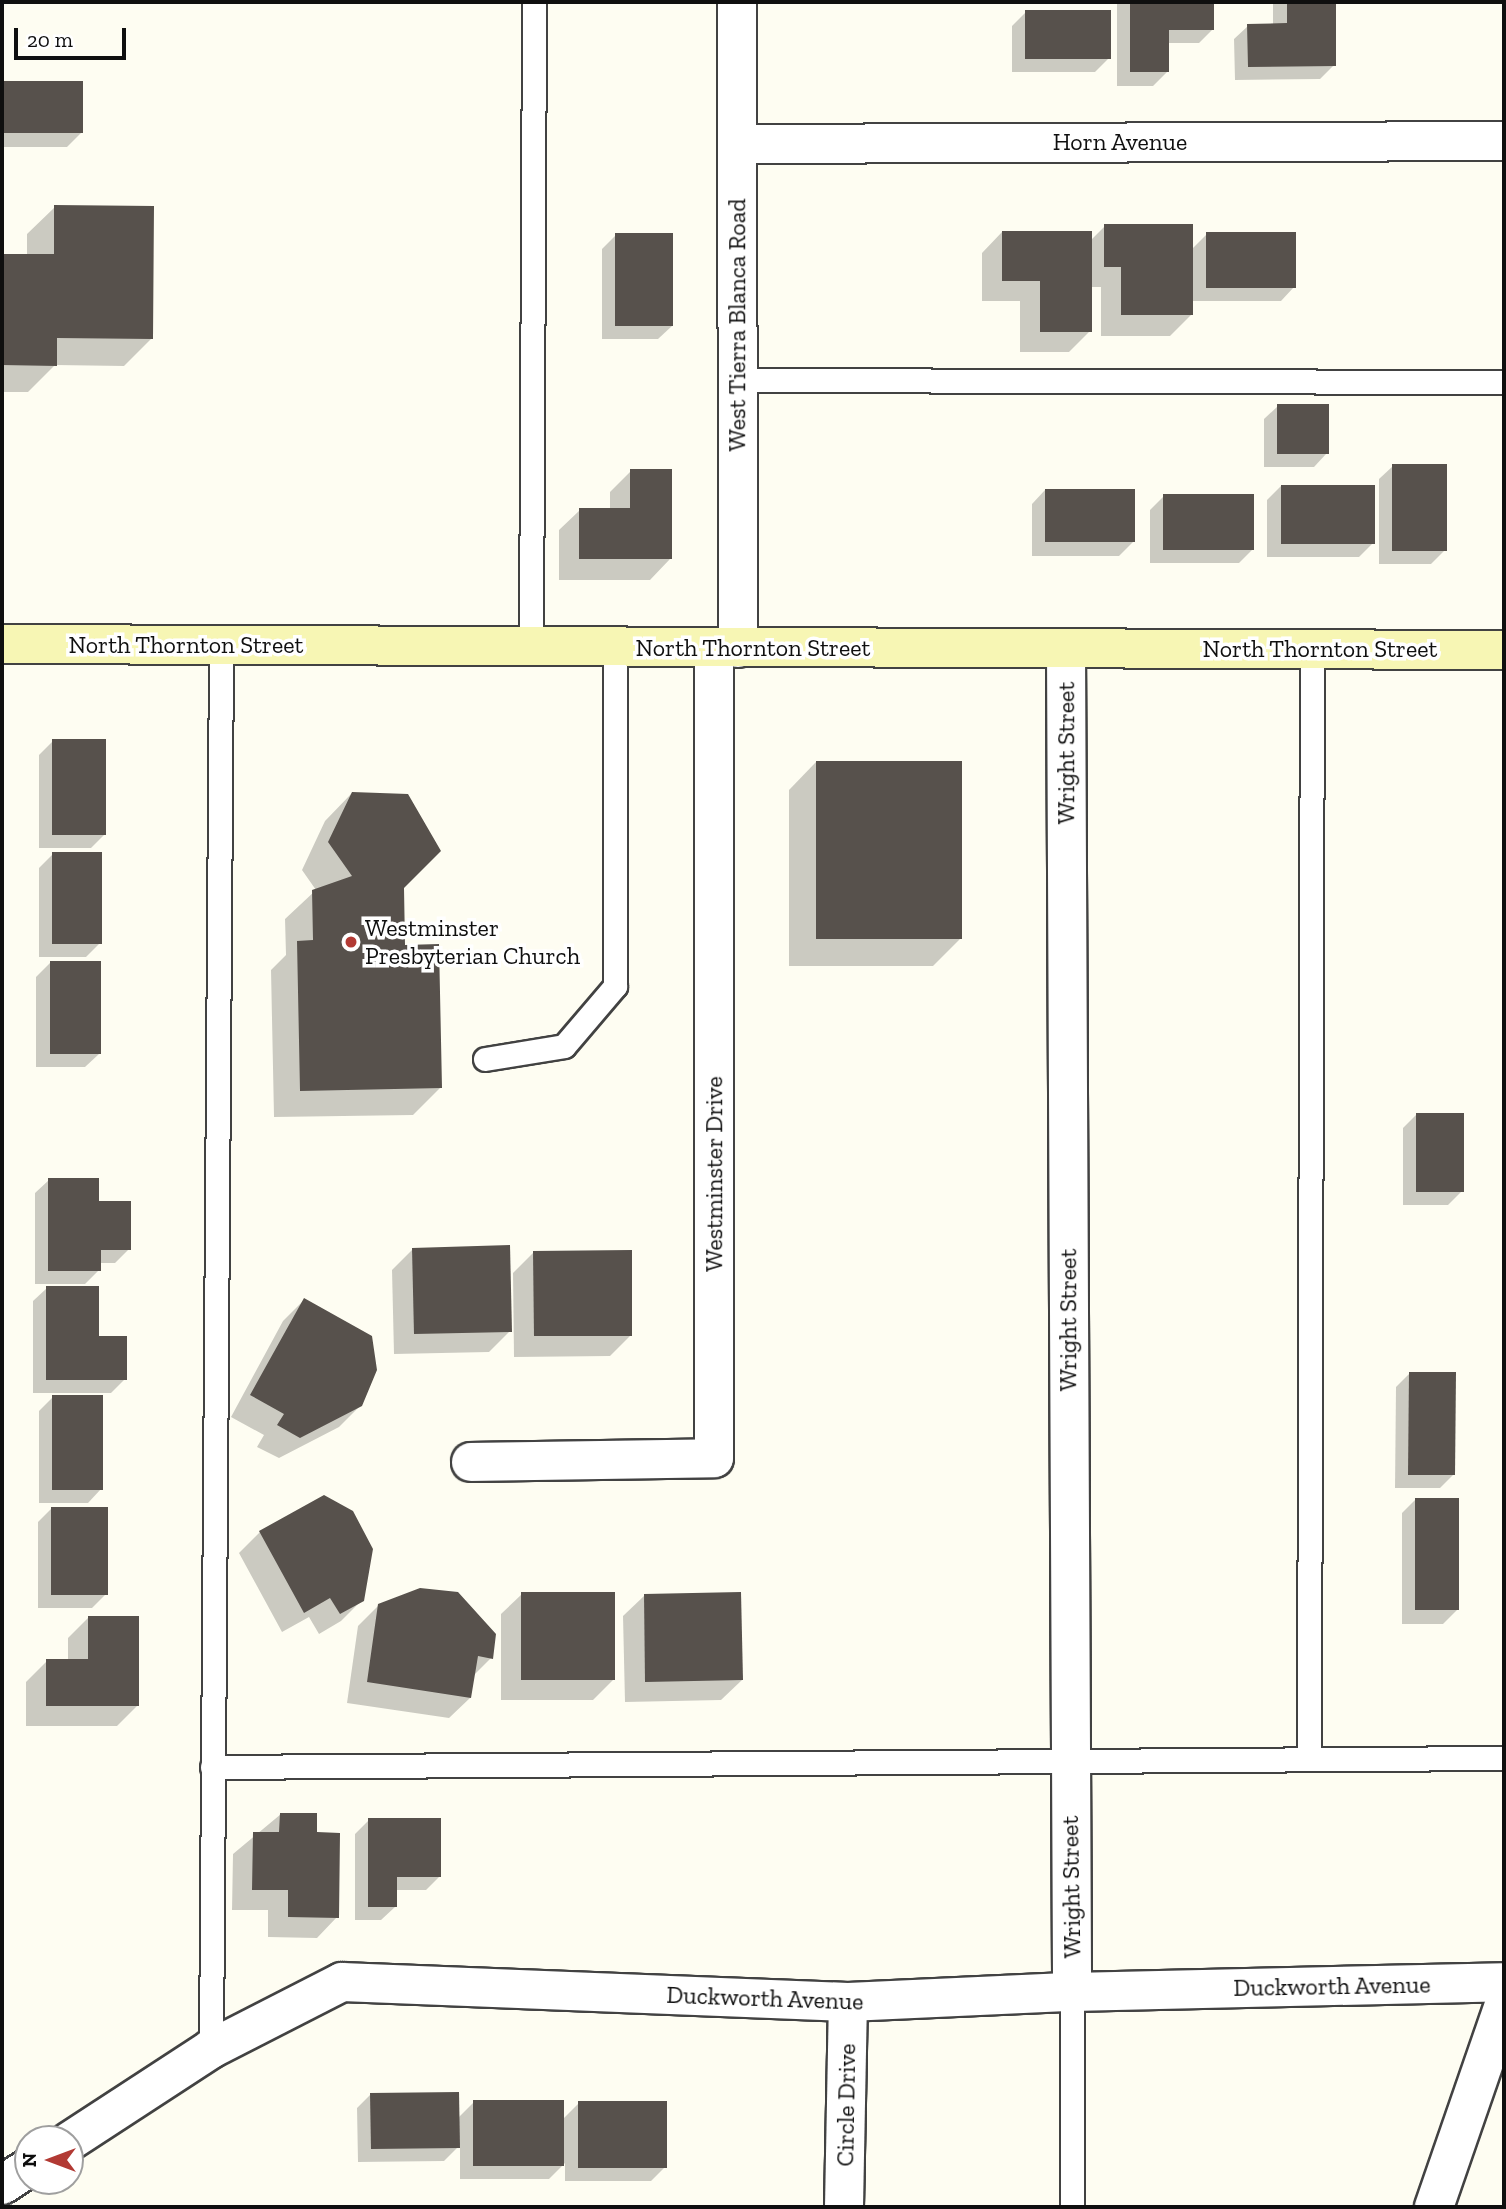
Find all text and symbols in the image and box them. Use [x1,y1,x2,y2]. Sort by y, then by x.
scale bar [18,14,130,58]
text: 20 m [27,27,73,52]
street label: Horn Avenue [1052,128,1188,156]
street label: West Tierra Blanca Road [723,198,751,452]
street label: North Thornton Street [68,631,304,659]
street label: North Thornton Street [635,634,871,662]
street label: North Thornton Street [1202,635,1438,663]
street label: Wright Street [1052,682,1080,824]
place label: Westminster Presbyterian Church [365,914,580,970]
marker: Westminster Presbyterian Church [343,934,359,950]
street label: Westminster Drive [700,1076,728,1272]
street label: Wright Street [1054,1249,1082,1391]
street label: Wright Street [1055,1815,1087,1959]
street label: Duckworth Avenue [1233,1970,1431,2002]
street label: Duckworth Avenue [665,1980,865,2016]
street label: Circle Drive [831,2043,861,2167]
north arrow [14,2125,84,2195]
text: N [18,2153,41,2167]

